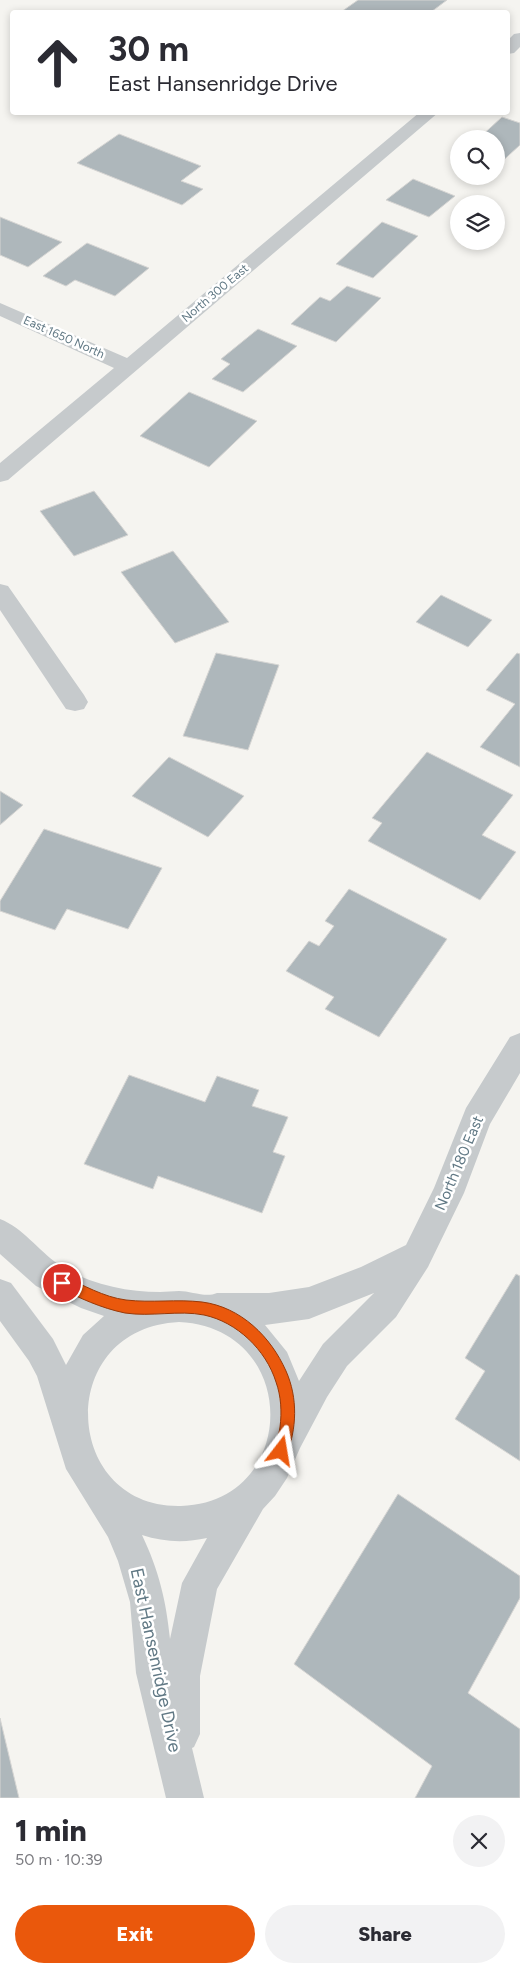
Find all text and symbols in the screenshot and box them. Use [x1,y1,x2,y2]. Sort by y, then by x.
text: 30 m [108,28,189,70]
icon: ahead [25,30,90,95]
text: East Hansenridge Drive [108,70,337,97]
map controls [450,130,505,250]
button: search [450,130,505,185]
button: layers [450,195,505,250]
street label: North 300 East [179,261,252,325]
street label: East 1650 North [21,313,107,361]
street label: North 180 East [431,1113,487,1213]
pin [41,1262,83,1304]
icon: arrive [48,1269,76,1297]
position arrow [254,1424,306,1476]
street label: East Hansenridge Drive [126,1566,186,1754]
text: 1 min [15,1812,87,1849]
button: close [453,1815,505,1867]
text: 50 m · 10:39 [15,1850,103,1869]
button: Exit [15,1905,255,1963]
button: Share [265,1905,505,1963]

